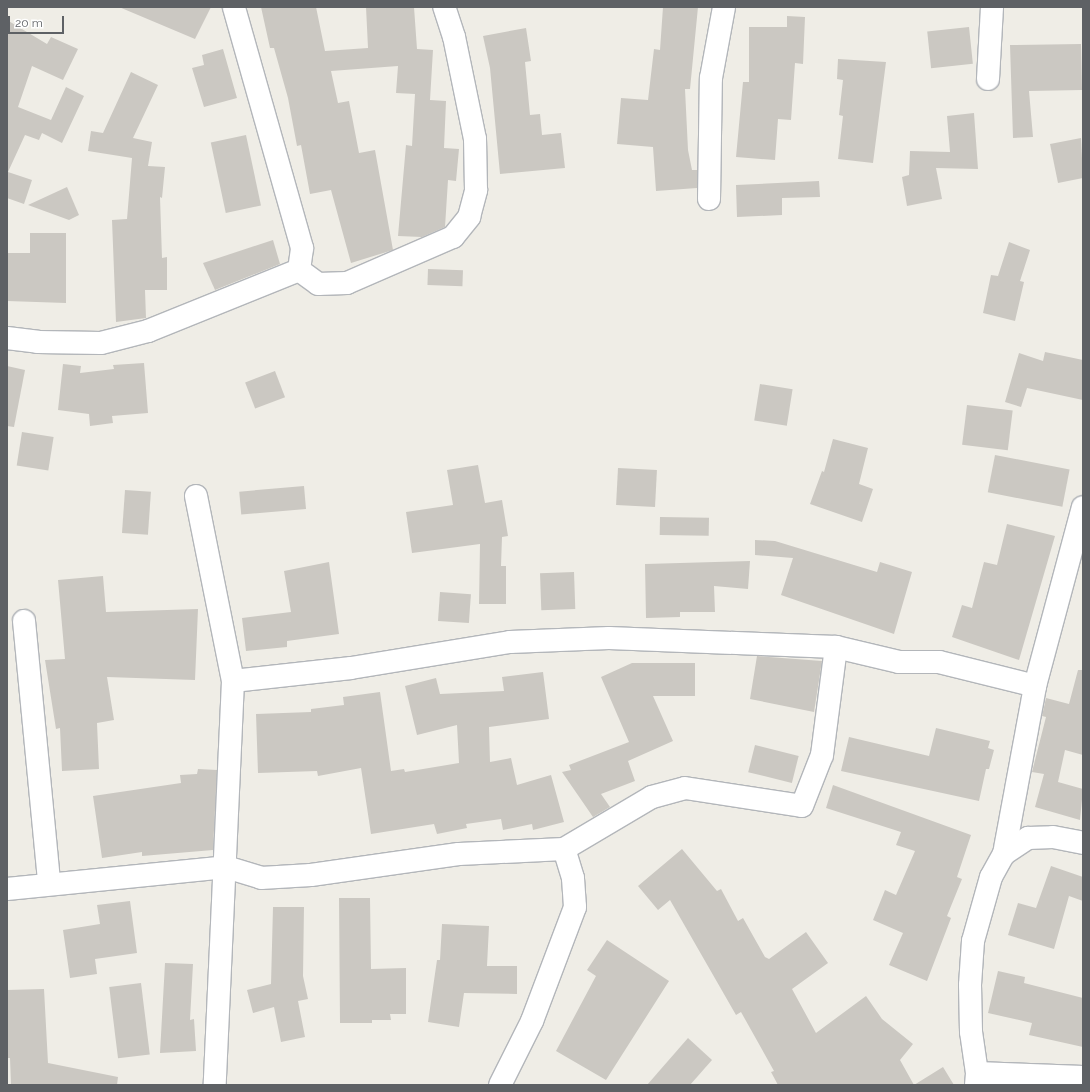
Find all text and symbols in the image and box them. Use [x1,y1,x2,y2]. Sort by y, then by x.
scale bar [10,8,66,34]
text: 20 m [15,16,43,30]

